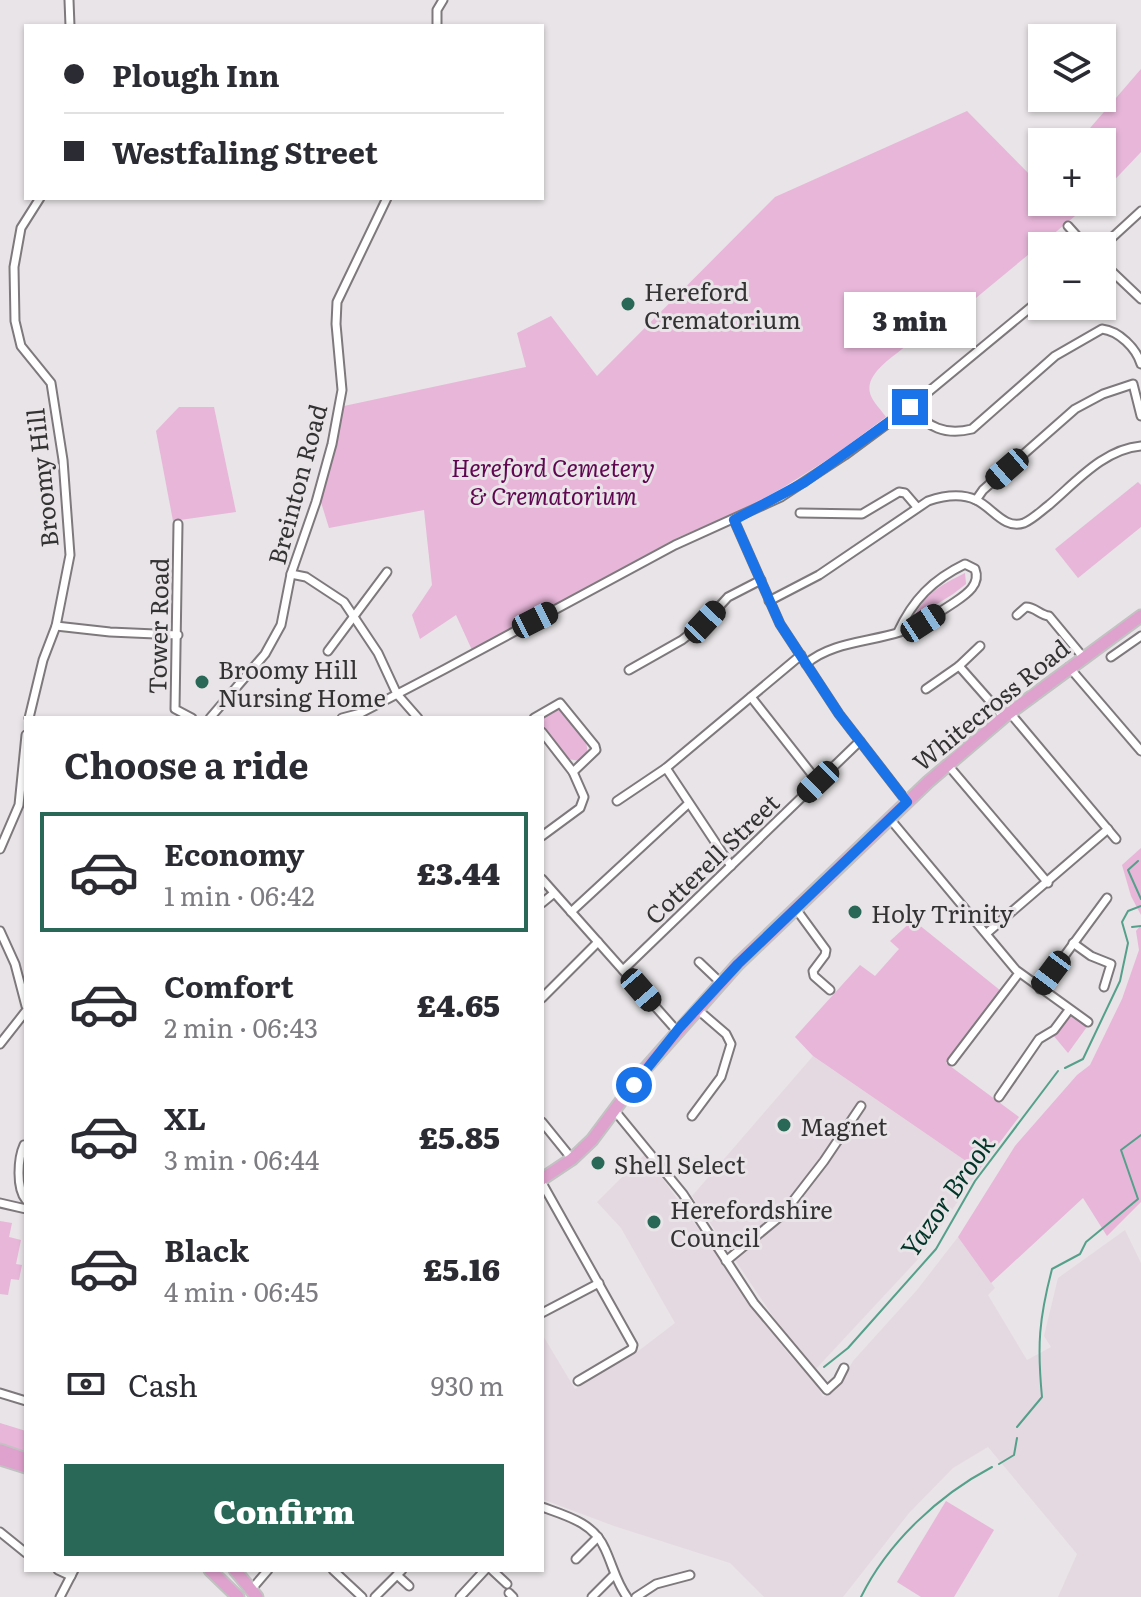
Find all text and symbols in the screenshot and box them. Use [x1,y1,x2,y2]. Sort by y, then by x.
map controls [1028,24,1116,320]
button: layers [1028,24,1116,112]
text: Plough Inn [112,52,280,96]
button: + [1028,128,1116,216]
text: Westfaling Street [112,129,378,173]
button: − [1028,232,1116,320]
place label: Hereford Crematorium [644,273,801,336]
callout: 3 min [844,291,976,347]
marker: Hereford Crematorium [619,295,637,313]
text: 3 min [873,300,947,339]
route end [892,389,928,425]
street label: Breinton Road [258,400,334,568]
street label: Broomy Hill [16,407,66,549]
car [981,444,1033,494]
park label: Hereford Cemetery & Crematorium [451,449,655,512]
street label: Tower Road [138,557,176,695]
car [680,596,730,648]
car [508,598,562,642]
car [896,600,950,646]
street label: Whitecross Road [904,629,1076,778]
place label: Broomy Hill Nursing Home [218,651,386,714]
marker: Broomy Hill Nursing Home [193,673,211,691]
text: Choose a ride [64,737,309,790]
car [792,757,844,807]
street label: Cotterell Street [636,785,786,931]
text: Economy [164,831,304,875]
icon: car [68,836,140,908]
text: £3.44 [417,850,500,894]
text: 1 min · 06:42 [164,875,315,914]
place label: Holy Trinity [871,895,1014,930]
marker: Holy Trinity [846,903,864,921]
car [1027,947,1075,999]
text: Comfort [164,963,294,1007]
car [616,964,666,1016]
icon: car [68,968,140,1040]
text: £4.65 [417,982,500,1026]
text: 2 min · 06:43 [164,1007,318,1046]
route start [616,1067,652,1103]
text: XL [164,1095,206,1139]
icon: car [68,1100,140,1172]
place label: Magnet [800,1108,888,1143]
text: £5.85 [419,1114,500,1158]
marker: Magnet [775,1116,793,1134]
water label: Yazor Brook [889,1125,1003,1264]
text: 3 min · 06:44 [164,1139,319,1178]
place label: Shell Select [614,1146,746,1181]
marker: Shell Select [589,1154,607,1172]
place label: Herefordshire Council [670,1191,833,1254]
marker: Herefordshire Council [645,1213,663,1231]
text: Black [164,1227,249,1271]
icon: car [68,1232,140,1304]
text: £5.16 [423,1246,500,1290]
text: 4 min · 06:45 [164,1271,318,1310]
icon: cash [64,1362,108,1406]
text: Cash [128,1362,198,1406]
text: 930 m [431,1365,504,1404]
button: Confirm [64,1464,504,1556]

